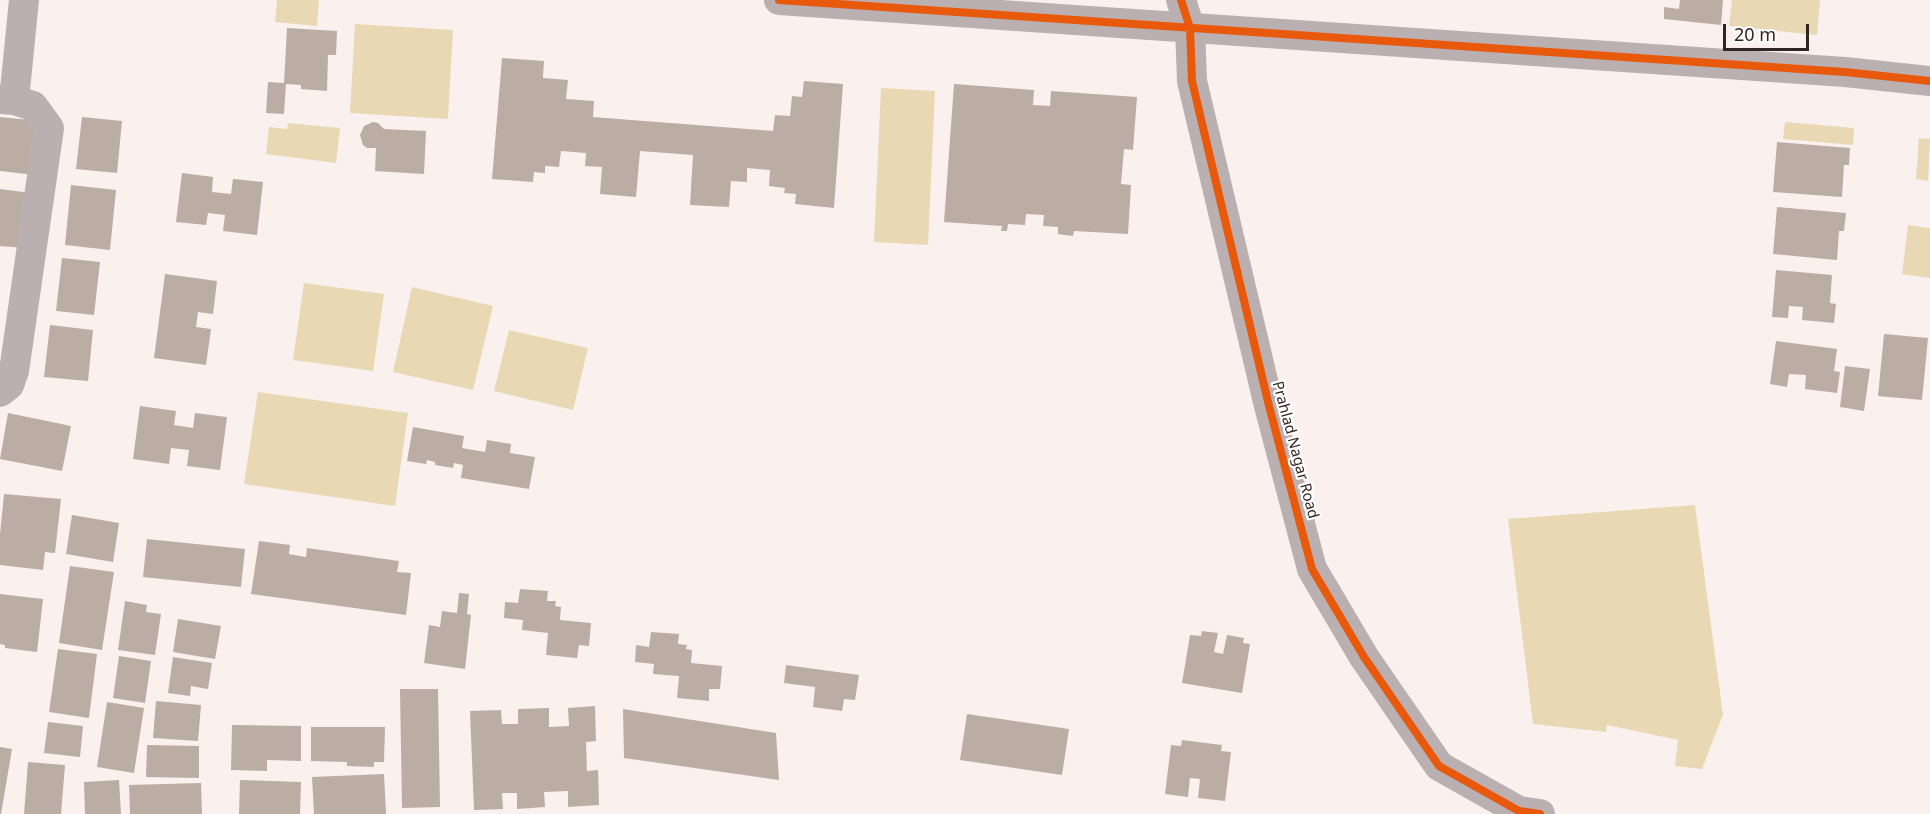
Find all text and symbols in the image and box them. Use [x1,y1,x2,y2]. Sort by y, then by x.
scale bar [1726,12,1812,50]
text: 20 m [1734,22,1776,46]
street label: Prahlad Nagar Road [1268,379,1322,521]

